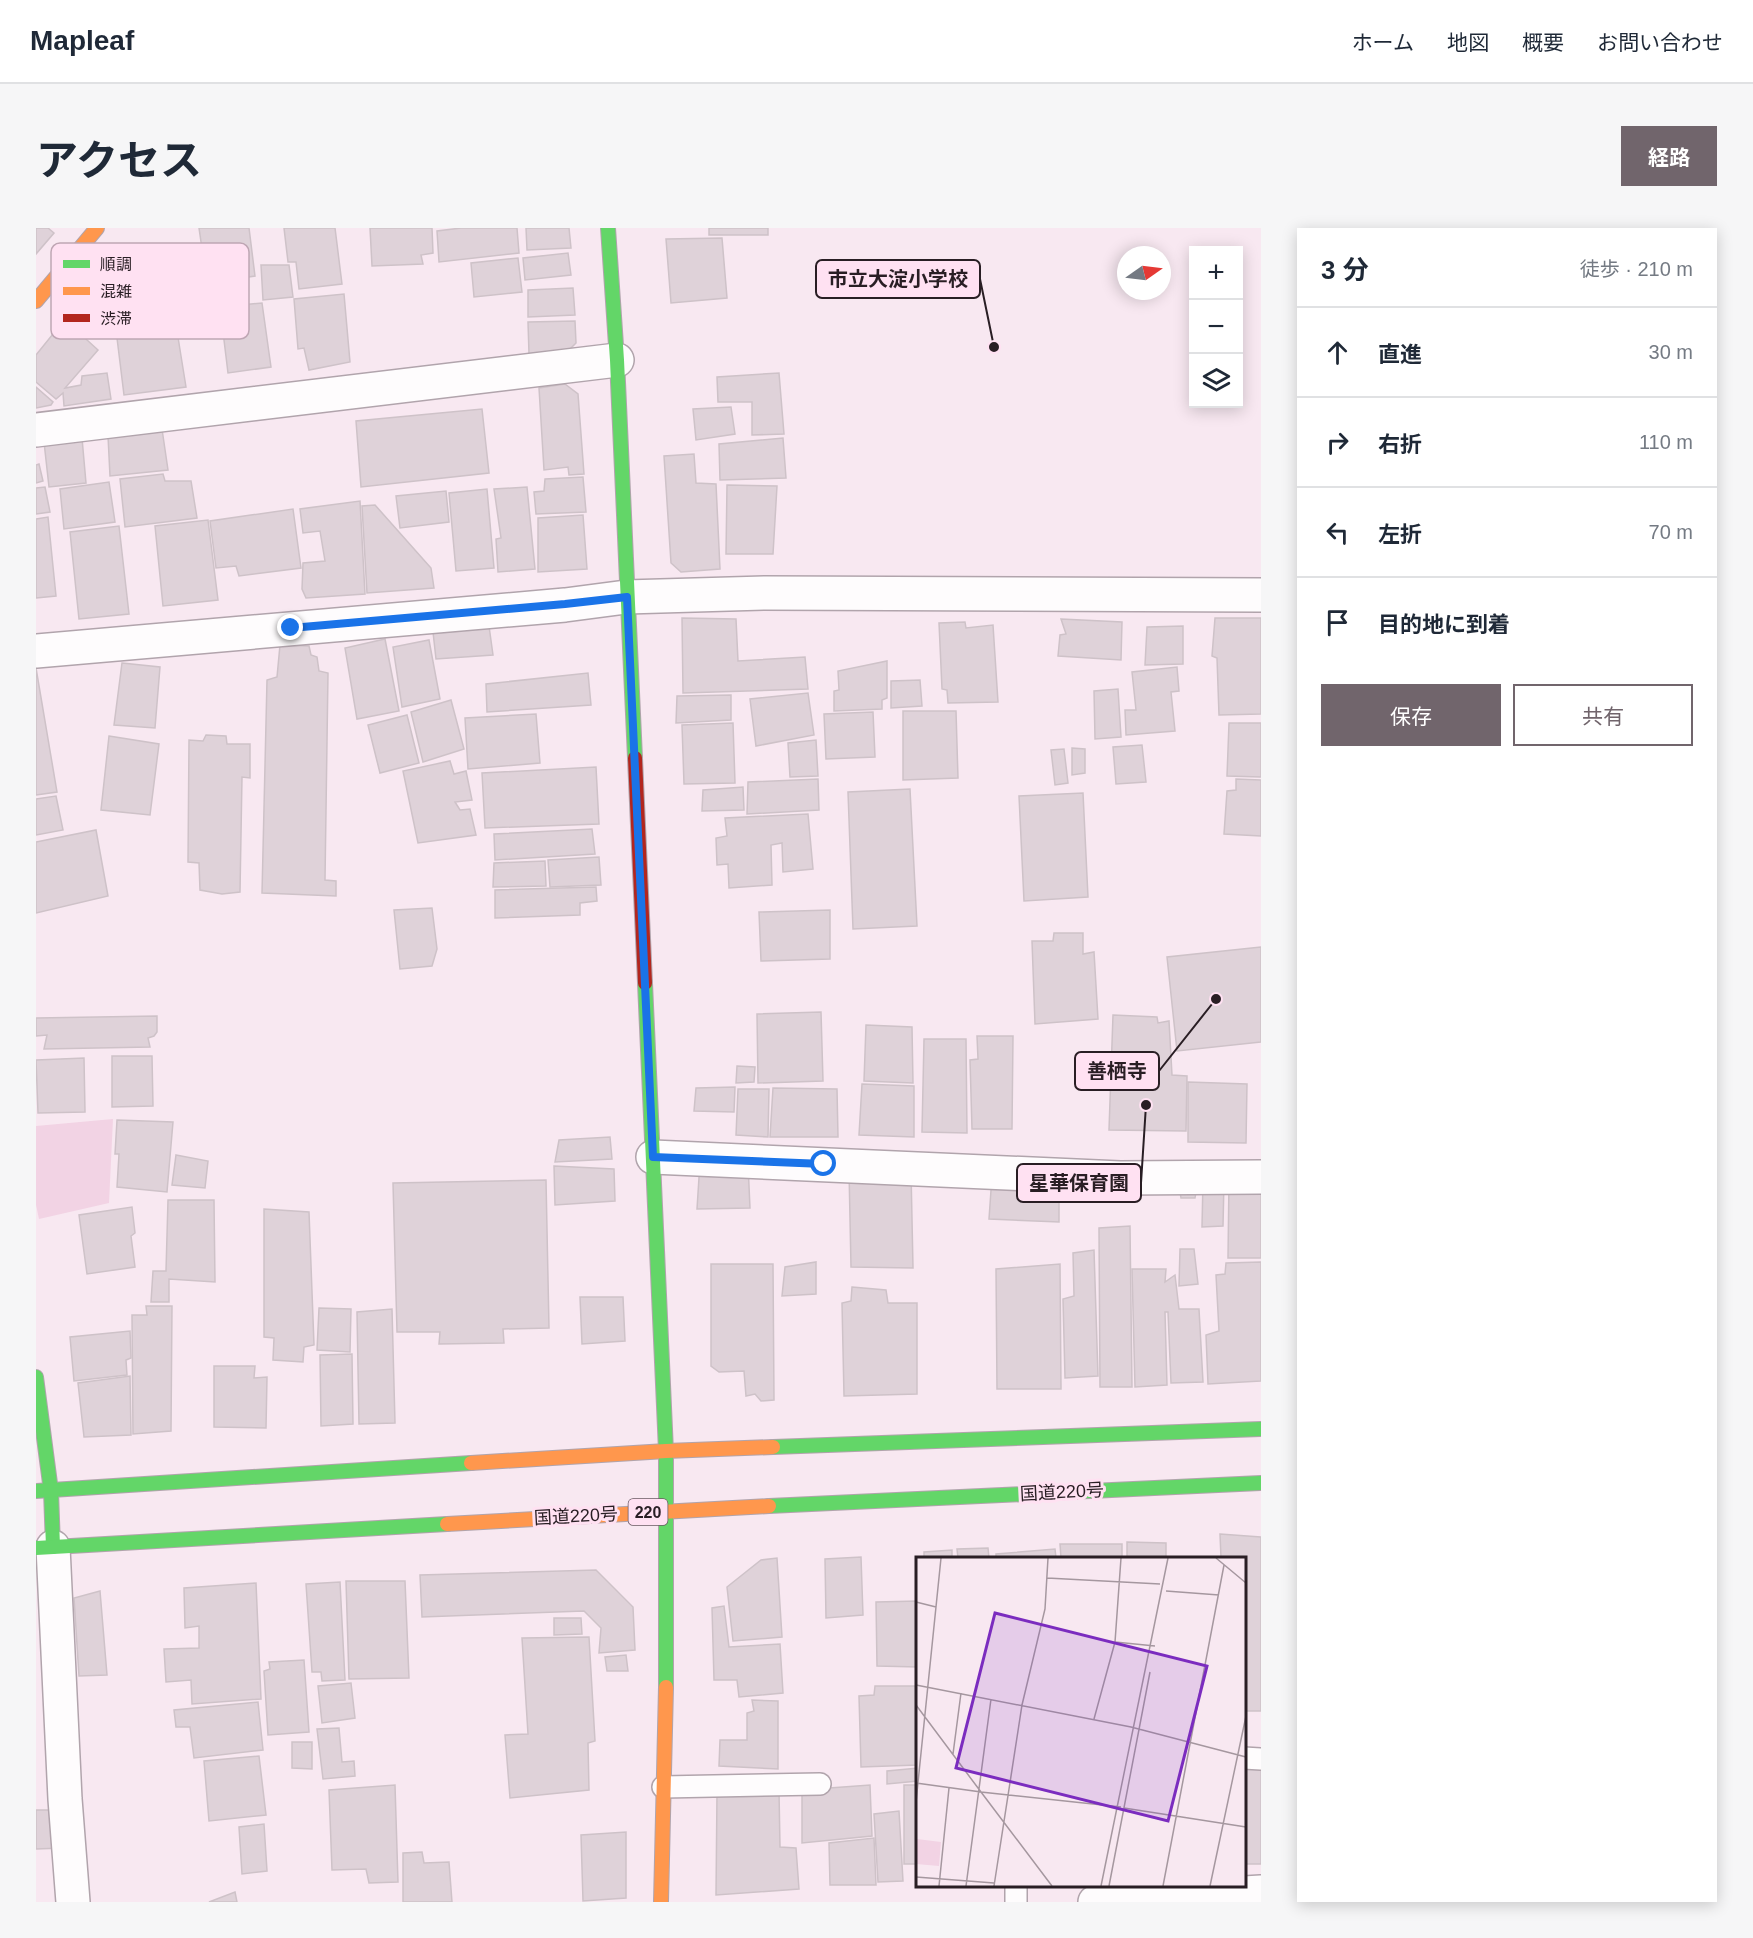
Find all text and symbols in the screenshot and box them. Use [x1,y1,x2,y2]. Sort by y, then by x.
text: Mapleaf [30,25,134,56]
text: ホーム [1352,31,1414,54]
text: 地図 [1447,31,1489,54]
text: 概要 [1522,31,1564,54]
text: お問い合わせ [1597,31,1723,54]
button: 経路 [1621,126,1717,186]
text: アクセス [36,137,202,184]
legend [51,243,249,339]
north arrow [1117,246,1171,300]
map controls [1189,246,1243,408]
button: + [1189,246,1243,300]
text: 3 分 [1321,255,1369,285]
text: 順調 [100,256,132,273]
text: 徒歩 · 210 m [1580,258,1693,280]
callout: 市立大淀小学校 [816,260,980,298]
text: 市立大淀小学校 [828,268,968,290]
text: 混雑 [100,283,132,300]
button: − [1189,300,1243,354]
text: 渋滞 [100,310,132,327]
icon: ahead [1321,336,1354,369]
text: 30 m [1649,341,1693,363]
text: 直進 [1378,342,1422,367]
button: layers [1189,354,1243,408]
icon: right [1321,426,1354,459]
text: 110 m [1639,431,1693,453]
text: 右折 [1378,432,1422,457]
icon: left [1321,516,1354,549]
text: 70 m [1649,521,1693,543]
text: 左折 [1378,522,1422,547]
icon: arrive [1321,606,1354,639]
text: 目的地に到着 [1378,612,1510,637]
route end [277,614,303,640]
button: 保存 [1321,684,1501,746]
button: 共有 [1513,684,1693,746]
callout: 善栖寺 [1075,1052,1159,1090]
text: 善栖寺 [1087,1060,1147,1082]
route start [810,1150,836,1176]
callout: 星華保育園 [1017,1164,1141,1202]
text: 星華保育園 [1029,1172,1129,1194]
street label: 国道220号 [1020,1480,1104,1504]
road number: 220 [628,1499,668,1525]
street label: 国道220号 [534,1504,618,1528]
inset map [916,1557,1246,1887]

